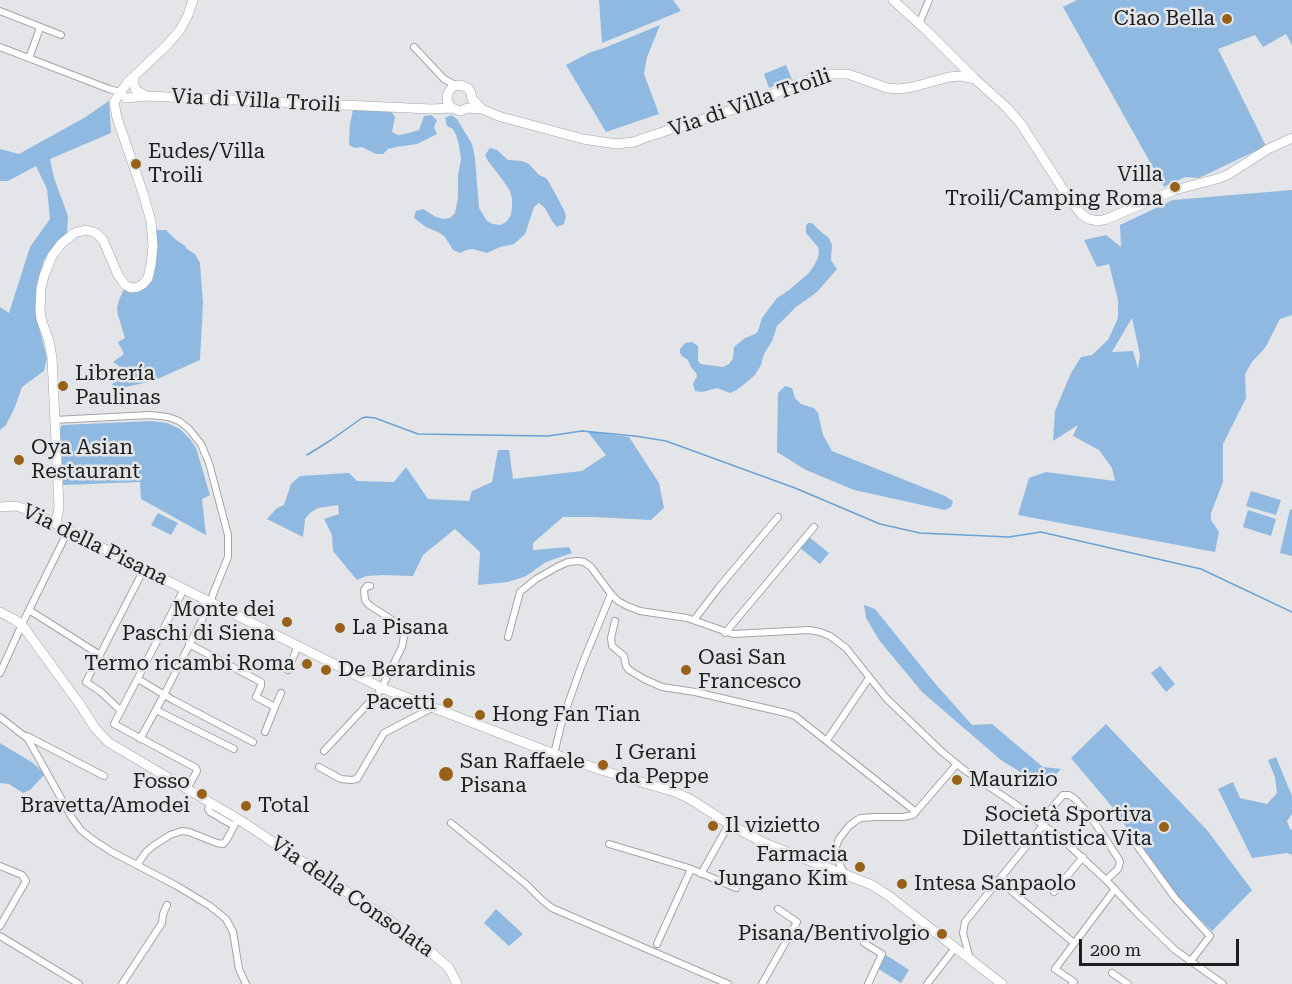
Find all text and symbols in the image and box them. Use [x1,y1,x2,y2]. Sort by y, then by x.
place label: Ciao Bella [1114,6,1215,32]
marker: Ciao Bella [1220,12,1234,26]
street label: Via di Villa Troili [666,63,834,143]
street label: Via di Villa Troili [171,84,341,118]
place label: Eudes/Villa Troili [148,139,265,189]
marker: Eudes/Villa Troili [129,157,143,171]
place label: Villa Troili/Camping Roma [945,162,1163,212]
marker: Villa Troili/Camping Roma [1168,180,1182,194]
place label: Librería Paulinas [75,361,160,411]
marker: Librería Paulinas [56,379,70,393]
place label: Oya Asian Restaurant [31,435,140,485]
marker: Oya Asian Restaurant [12,453,26,467]
street label: Via della Pisana [18,499,172,591]
place label: Monte dei Paschi di Siena [122,597,275,647]
marker: Monte dei Paschi di Siena [280,615,294,629]
place label: La Pisana [352,615,448,641]
marker: La Pisana [333,621,347,635]
place label: Oasi San Francesco [698,645,802,695]
place label: Termo ricambi Roma [84,651,295,677]
marker: Termo ricambi Roma [300,657,314,671]
place label: De Berardinis [338,657,476,683]
marker: De Berardinis [319,663,333,677]
marker: Oasi San Francesco [679,663,693,677]
place label: Pacetti [366,690,436,716]
marker: Pacetti [441,696,455,710]
place label: Hong Fan Tian [492,702,640,728]
marker: Hong Fan Tian [473,708,487,722]
place label: I Gerani da Peppe [615,740,709,790]
place label: San Raffaele Pisana [460,749,585,799]
marker: I Gerani da Peppe [596,758,610,772]
marker: San Raffaele Pisana [437,765,455,783]
place label: Maurizio [969,767,1058,793]
place label: Fosso Bravetta/Amodei [20,769,190,819]
marker: Maurizio [950,773,964,787]
marker: Fosso Bravetta/Amodei [195,787,209,801]
place label: Total [258,793,309,819]
marker: Total [239,799,253,813]
place label: Società Sportiva Dilettantistica Vita [962,802,1152,852]
place label: Il vizietto [725,813,820,839]
marker: Il vizietto [706,819,720,833]
marker: Società Sportiva Dilettantistica Vita [1157,820,1171,834]
street label: Via della Consolata [265,831,439,963]
place label: Farmacia Jungano Kim [714,842,848,892]
marker: Farmacia Jungano Kim [853,860,867,874]
place label: Intesa Sanpaolo [914,871,1076,897]
marker: Intesa Sanpaolo [895,877,909,891]
place label: Pisana/Bentivolgio [738,921,930,947]
marker: Pisana/Bentivolgio [935,927,949,941]
scale bar [1082,927,1242,965]
text: 200 m [1090,939,1141,960]

